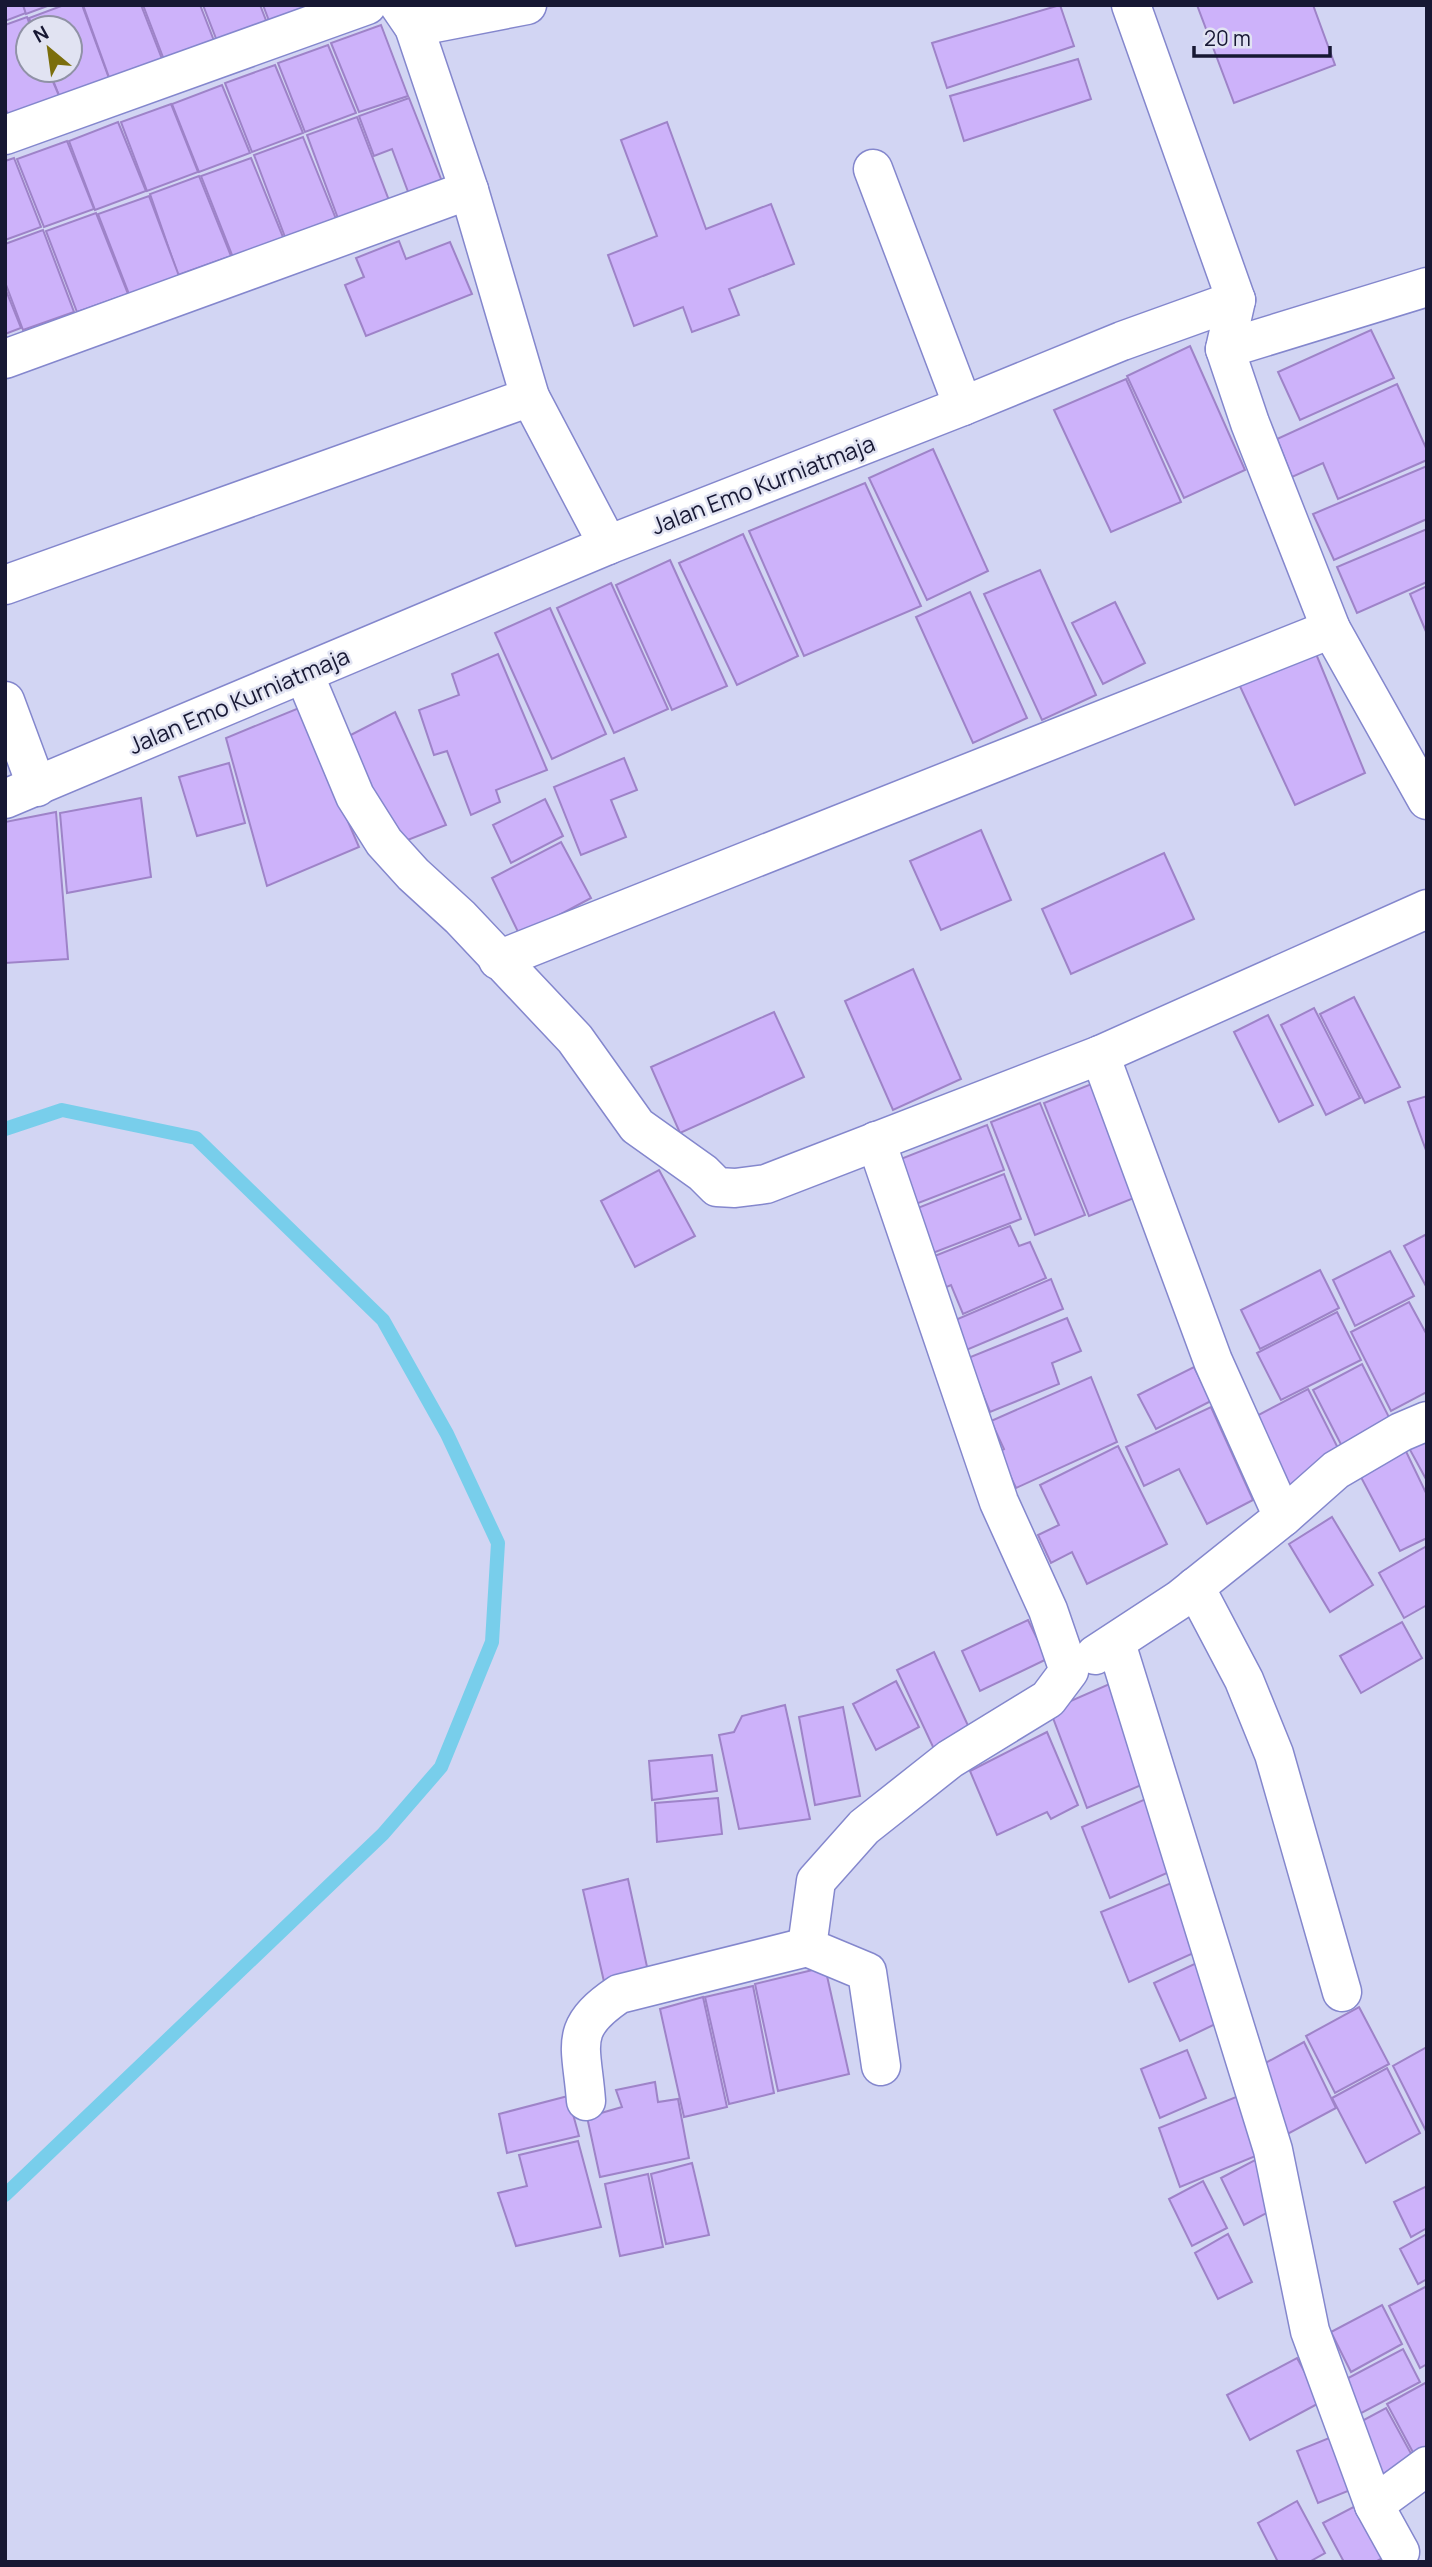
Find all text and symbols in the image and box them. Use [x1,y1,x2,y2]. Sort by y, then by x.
north arrow [14,14,84,84]
scale bar [1194,14,1330,58]
text: N [28,19,53,49]
text: 20 m [1204,24,1251,52]
street label: Jalan Emo Kurniatmaja [646,427,879,542]
street label: Jalan Emo Kurniatmaja [123,639,354,761]

